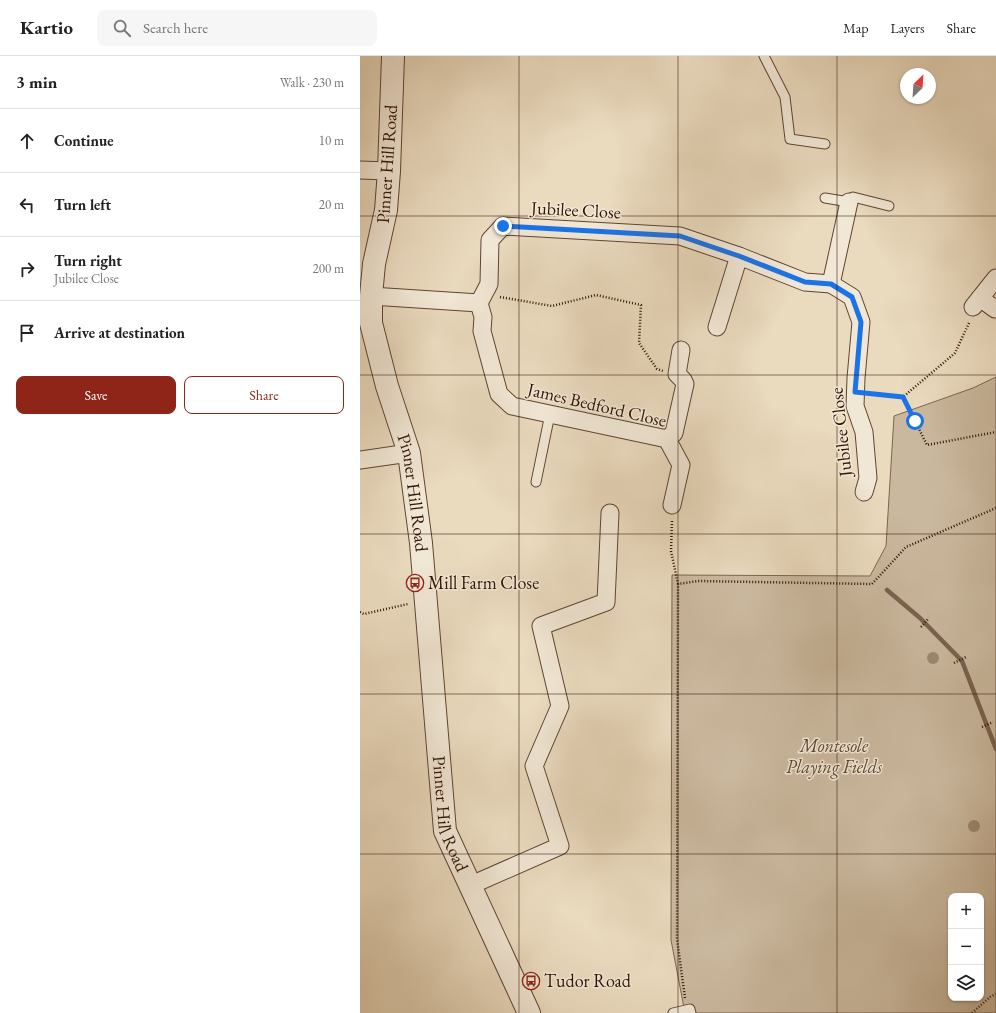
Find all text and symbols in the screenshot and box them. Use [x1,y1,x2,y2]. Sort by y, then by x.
search box [97,10,377,46]
text: Kartio [20,15,73,40]
icon: search [111,17,133,39]
text: Search here [143,18,208,37]
text: Map [843,19,868,37]
text: Layers [890,19,925,37]
text: Share [947,19,976,37]
north arrow [900,68,936,104]
text: 3 min [16,71,57,93]
text: Walk · 230 m [280,74,344,91]
street label: Pinner Hill Road [371,103,402,224]
icon: ahead [16,130,38,152]
text: Continue [54,131,114,150]
text: 10 m [319,132,344,149]
icon: left [16,194,38,216]
text: Turn left [54,195,111,214]
text: 20 m [319,196,344,213]
street label: Jubilee Close [529,196,622,223]
route end [494,217,512,235]
text: Turn right [54,251,122,270]
icon: right [16,258,38,280]
text: 200 m [313,260,344,277]
text: Jubilee Close [54,270,119,287]
icon: arrive [16,322,38,344]
text: Arrive at destination [54,323,185,342]
button: Save [16,376,176,414]
button: Share [184,376,344,414]
street label: James Bedford Close [523,377,669,432]
street label: Jubilee Close [824,386,857,480]
route start [906,412,924,430]
street label: Pinner Hill Road [392,431,434,553]
place label: Mill Farm Close [428,571,539,594]
bus stop icon: Mill Farm Close [405,573,425,593]
park label: Montesole Playing Fields [786,734,883,779]
street label: Pinner Hill Road [428,755,475,876]
map controls [948,893,984,1001]
button: + [948,893,984,929]
button: − [948,929,984,965]
button: layers [948,965,984,1001]
place label: Tudor Road [544,969,632,992]
bus stop icon: Tudor Road [521,971,541,991]

